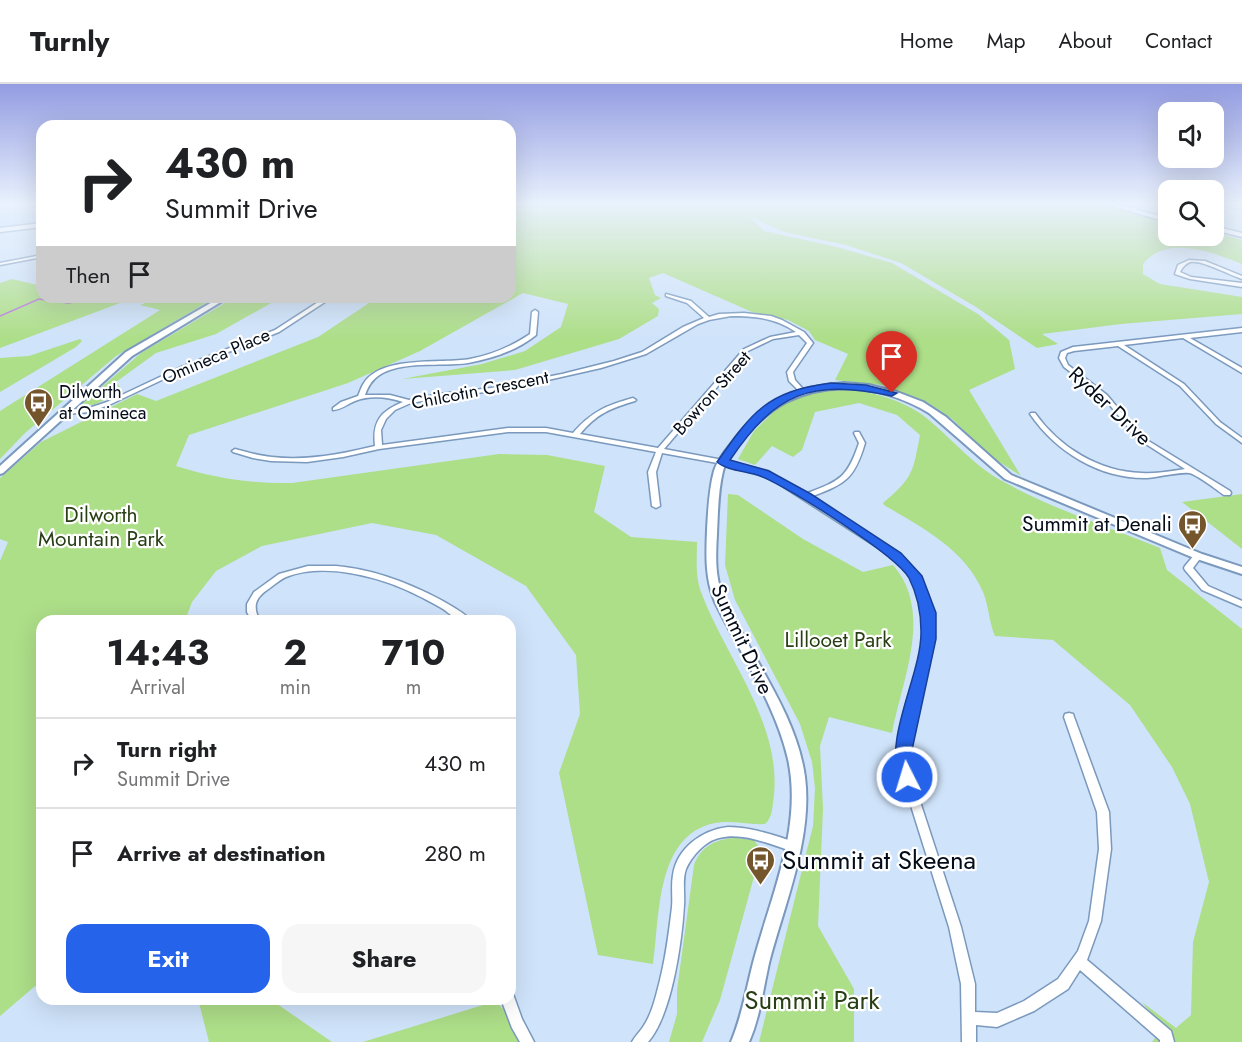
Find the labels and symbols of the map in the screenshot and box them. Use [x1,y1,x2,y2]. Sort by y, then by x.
street label: Omineca Place [158,322,274,390]
pin [866,331,917,393]
street label: Bowron Street [667,345,757,441]
street label: Ryder Drive [1062,360,1158,453]
street label: Chilcotin Crescent [409,364,552,416]
place label: Dilworth at Omineca [59,379,146,426]
bus stop icon: Dilworth at Omineca [22,386,54,428]
park label: Dilworth Mountain Park [38,500,165,554]
bus stop icon: Summit at Denali [1177,508,1209,550]
place label: Summit at Denali [1022,509,1172,539]
street label: Summit Drive [703,579,781,699]
park label: Lillooet Park [784,625,892,655]
position arrow [875,745,939,809]
place label: Summit at Skeena [782,841,976,879]
bus stop icon: Summit at Skeena [745,844,777,886]
park label: Summit Park [744,981,880,1019]

